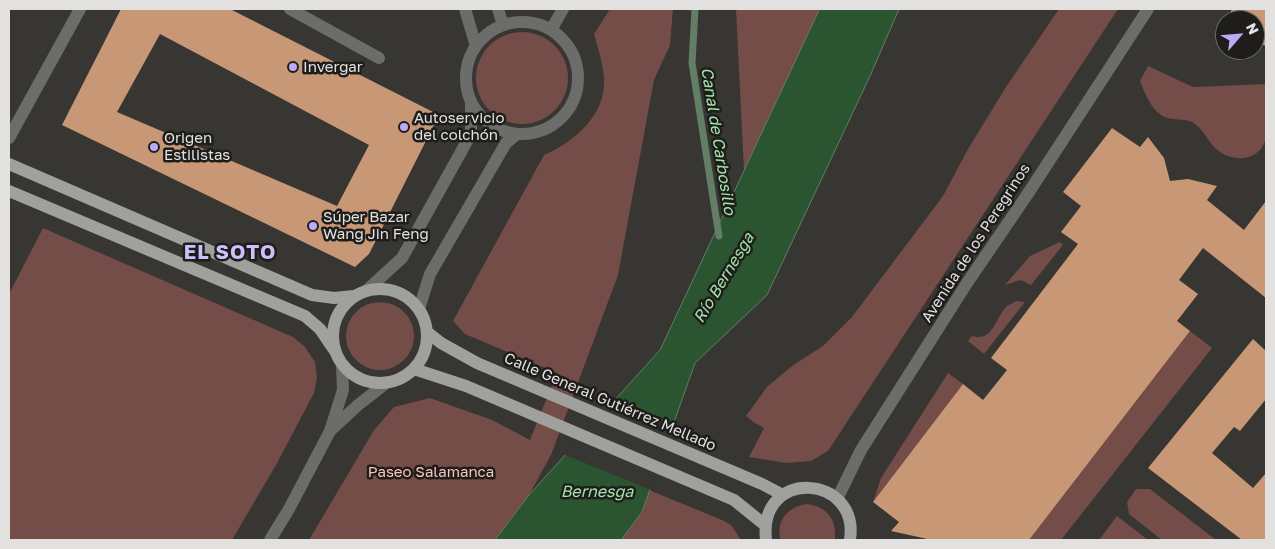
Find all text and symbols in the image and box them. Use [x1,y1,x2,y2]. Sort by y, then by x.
north arrow [1215,10,1265,60]
text: N [1243,20,1263,37]
place label: Invergar [303,58,363,76]
marker: Invergar [287,61,299,73]
water label: Canal de Carbosillo [697,66,739,216]
place label: Autoservicio del colchón [414,109,504,144]
marker: Autoservicio del colchón [398,121,410,133]
place label: Origen Estilistas [164,129,230,164]
marker: Origen Estilistas [148,141,160,153]
street label: Avenida de los Peregrinos [918,160,1034,326]
place label: Súper Bazar Wang Jin Feng [323,208,429,243]
marker: Súper Bazar Wang Jin Feng [307,220,319,232]
water label: Río Bernesga [690,230,758,326]
district label: EL SOTO [183,241,277,265]
street label: Calle General Gutiérrez Mellado [501,349,719,455]
park label: Paseo Salamanca [368,463,494,481]
water label: Bernesga [561,482,633,502]

